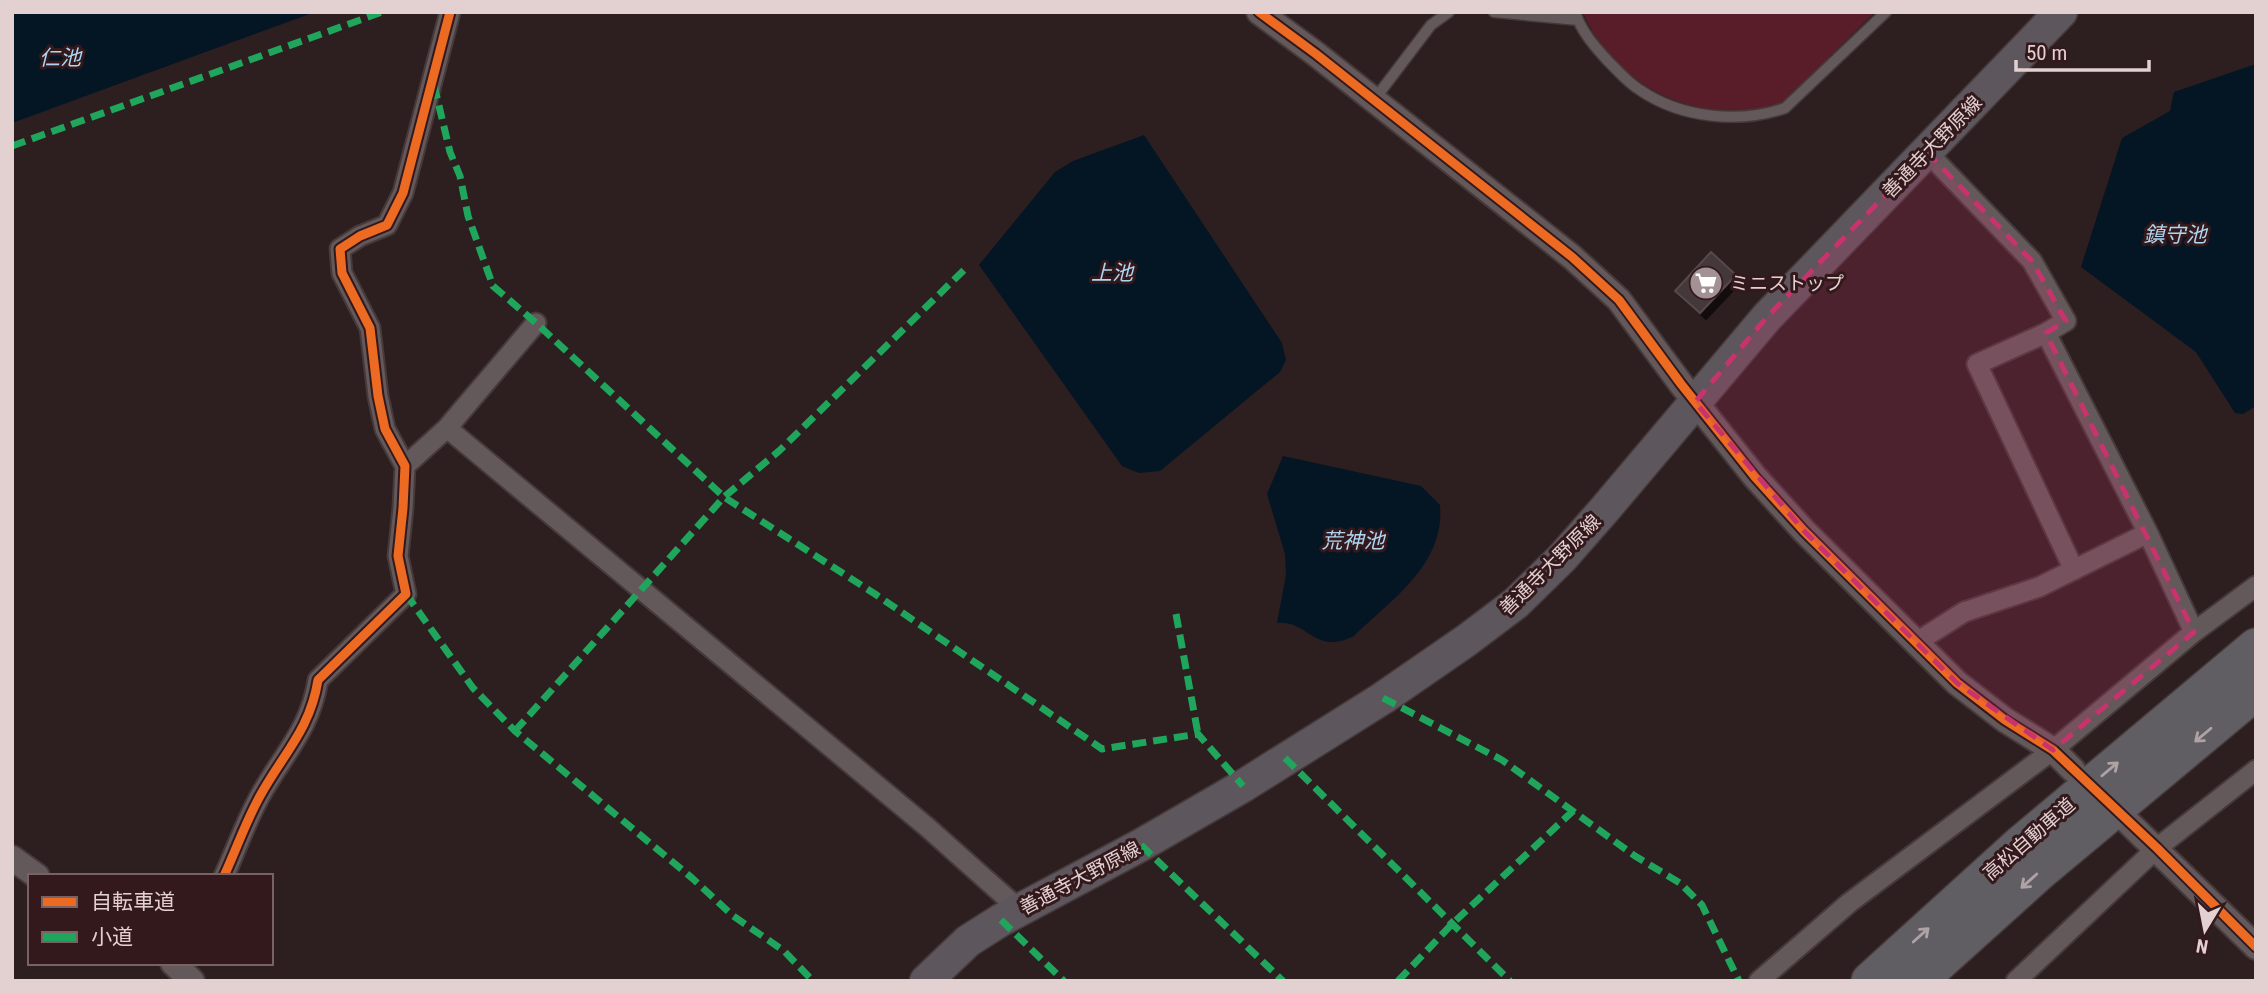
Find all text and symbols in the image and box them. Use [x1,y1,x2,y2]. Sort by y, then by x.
scale bar [2016,28,2149,72]
text: 50 m [2026,41,2067,65]
water label: 仁池 [39,46,83,70]
street label: 善通寺大野原線 [1878,91,1986,203]
water label: 鎮守池 [2144,223,2208,247]
water label: 上池 [1091,261,1135,285]
supermarket icon: ミニストップ [1687,264,1725,302]
place label: ミニストップ [1730,272,1844,295]
street label: 善通寺大野原線 [1495,510,1605,620]
water label: 荒神池 [1322,529,1386,553]
one-way arrow [2195,727,2213,742]
one-way arrow [2101,761,2119,777]
street label: 高松自動車道 [1978,793,2080,885]
street label: 善通寺大野原線 [1016,837,1144,919]
one-way arrow [2021,873,2039,889]
legend [28,874,273,965]
text: 自転車道 [91,890,175,914]
north arrow [2170,895,2240,965]
text: 小道 [91,925,133,949]
one-way arrow [1912,927,1930,943]
text: N [2194,934,2210,959]

